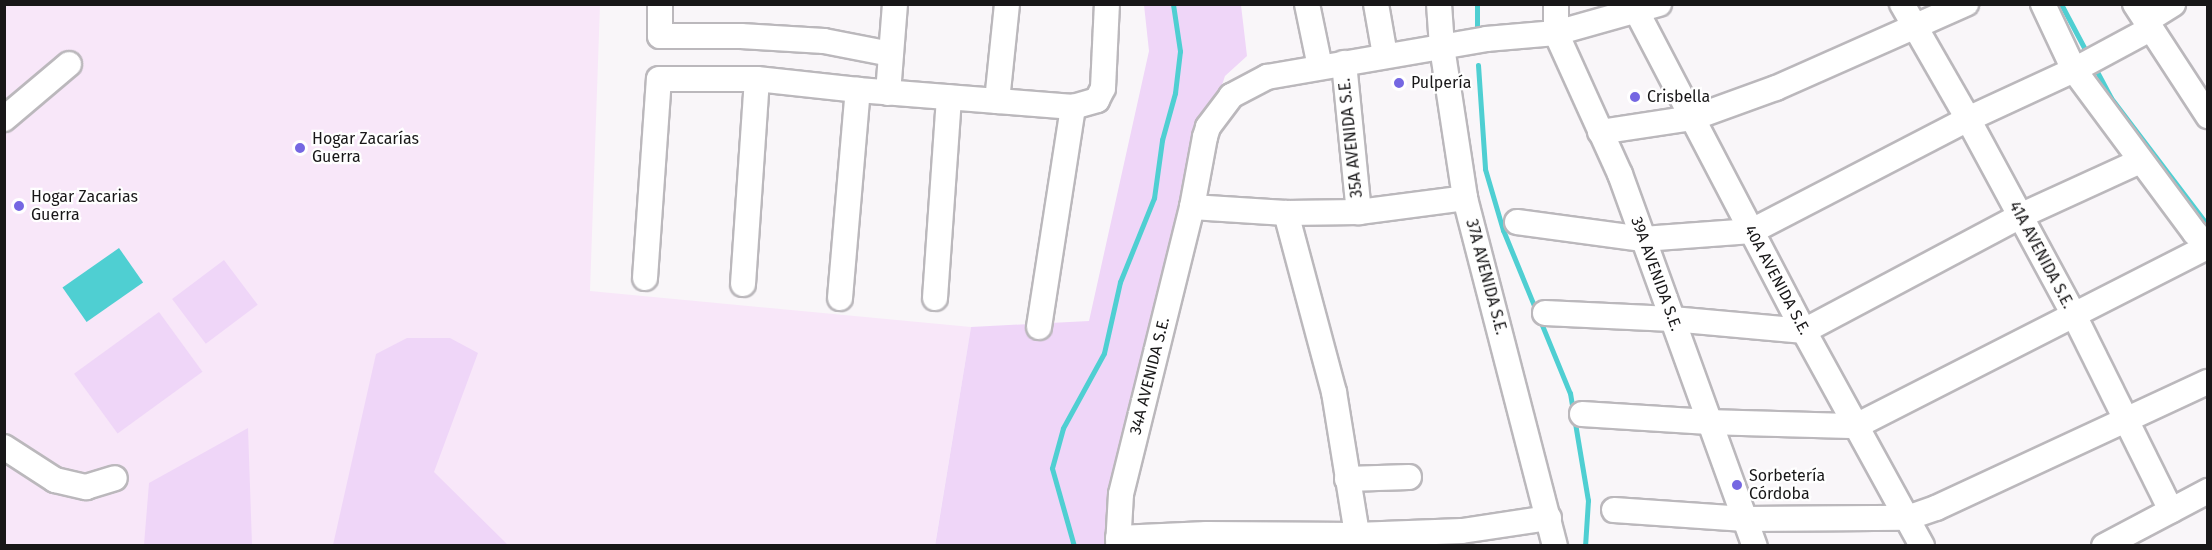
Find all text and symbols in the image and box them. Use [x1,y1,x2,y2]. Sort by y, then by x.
place label: Pulpería [1411,73,1471,93]
marker: Pulpería [1392,76,1406,90]
street label: 35A AVENIDA S.E. [1335,77,1367,199]
place label: Crisbella [1647,87,1710,107]
marker: Crisbella [1628,90,1642,104]
place label: Hogar Zacarías Guerra [312,129,419,167]
marker: Hogar Zacarías Guerra [293,141,307,155]
place label: Hogar Zacarias Guerra [31,187,138,225]
street label: 41A AVENIDA S.E. [2005,198,2077,312]
marker: Hogar Zacarias Guerra [12,199,26,213]
street label: 39A AVENIDA S.E. [1626,214,1686,334]
street label: 37A AVENIDA S.E. [1461,217,1511,337]
street label: 40A AVENIDA S.E. [1740,222,1814,338]
street label: 34A AVENIDA S.E. [1126,315,1174,437]
place label: Sorbetería Córdoba [1749,466,1825,504]
marker: Sorbetería Córdoba [1730,478,1744,492]

